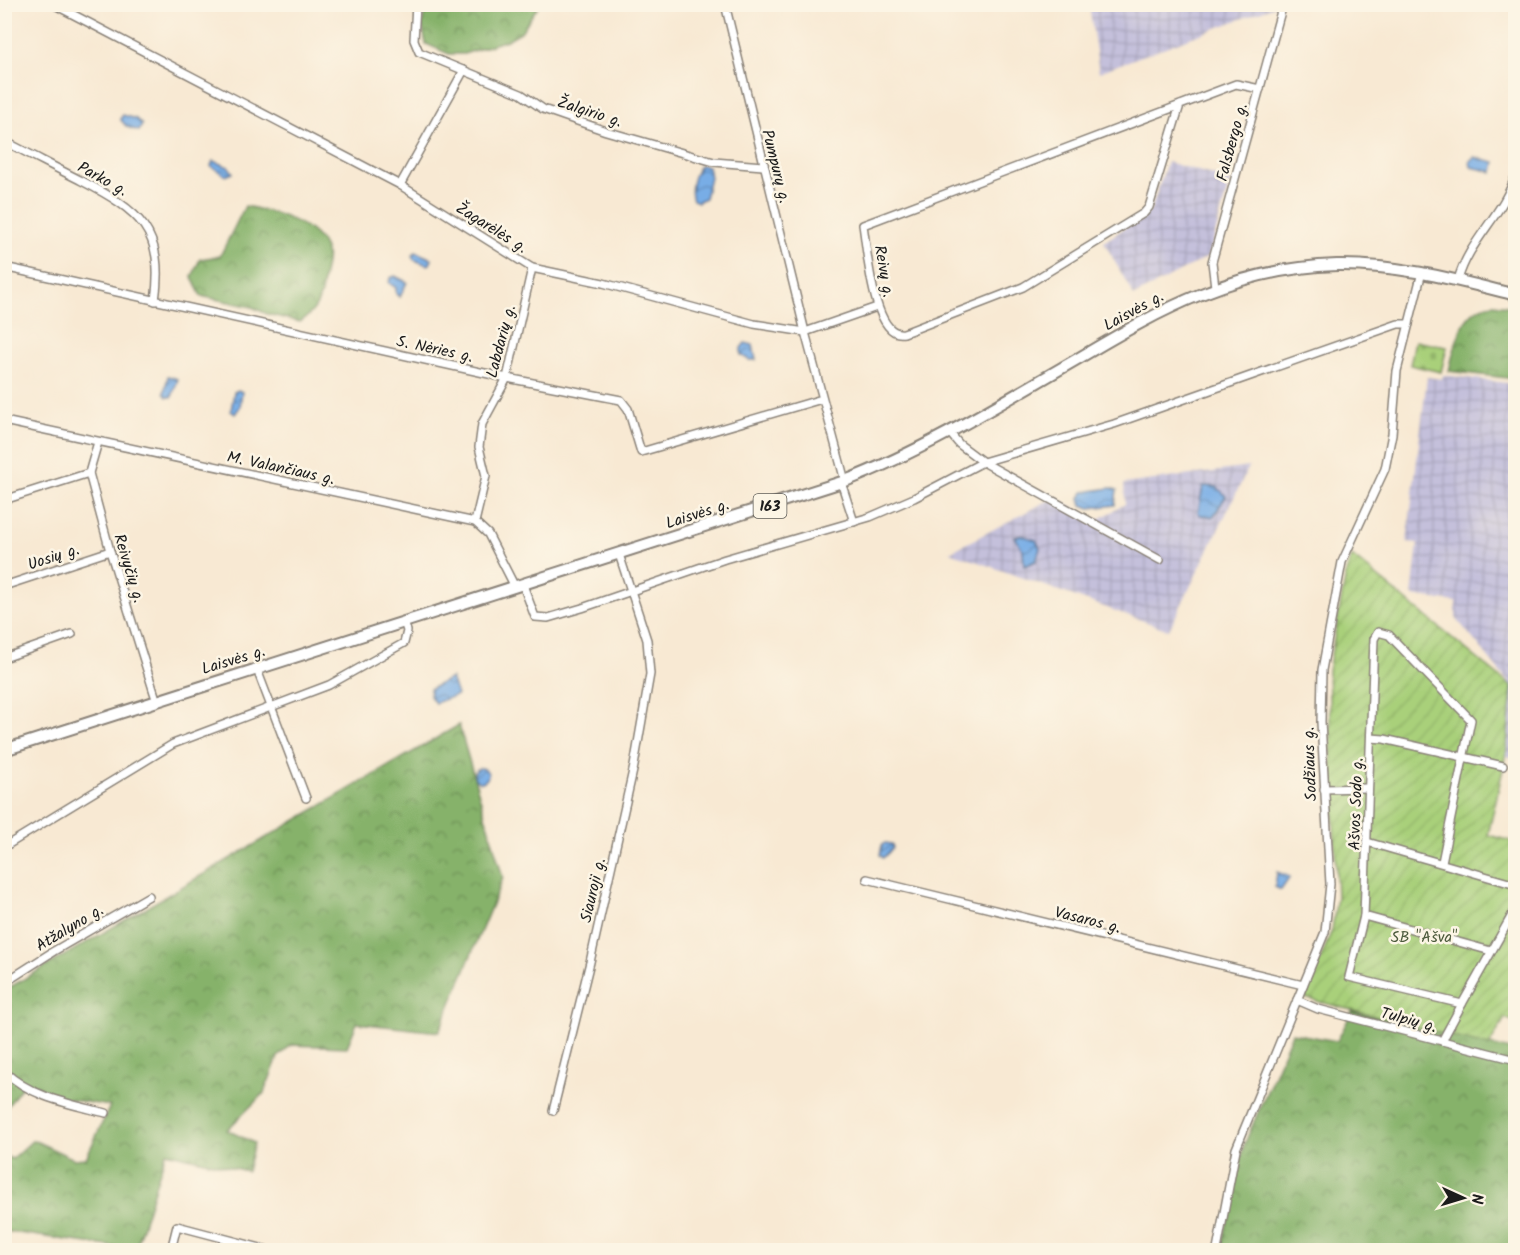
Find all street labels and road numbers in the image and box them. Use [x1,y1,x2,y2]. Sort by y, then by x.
street label: Žalgirio g. [554,90,625,135]
street label: Falsbergo g. [1210,100,1255,184]
street label: Pumpurų g. [754,127,797,206]
street label: Parko g. [73,155,132,203]
street label: Žagarėlės g. [450,196,532,260]
street label: Reivų g. [867,243,900,299]
street label: Laisvės g. [1099,285,1168,338]
street label: Labdarių g. [480,302,523,381]
street label: S. Nėries g. [394,329,475,370]
street label: M. Valančiaus g. [224,445,337,492]
street label: Laisvės g. [663,492,732,536]
road number: 163 [754,494,786,518]
street label: Reivyčių g. [106,531,151,606]
street label: Uosių g. [24,537,82,577]
street label: Laisvės g. [199,639,268,682]
street label: Sodžiaus g. [1297,726,1324,802]
street label: Ašvos Sodo g. [1342,757,1371,851]
street label: Siauroji g. [574,856,613,925]
street label: Atžalyno g. [31,898,109,958]
street label: Vasaros g. [1052,900,1123,941]
street label: Tulpių g. [1378,1001,1439,1040]

